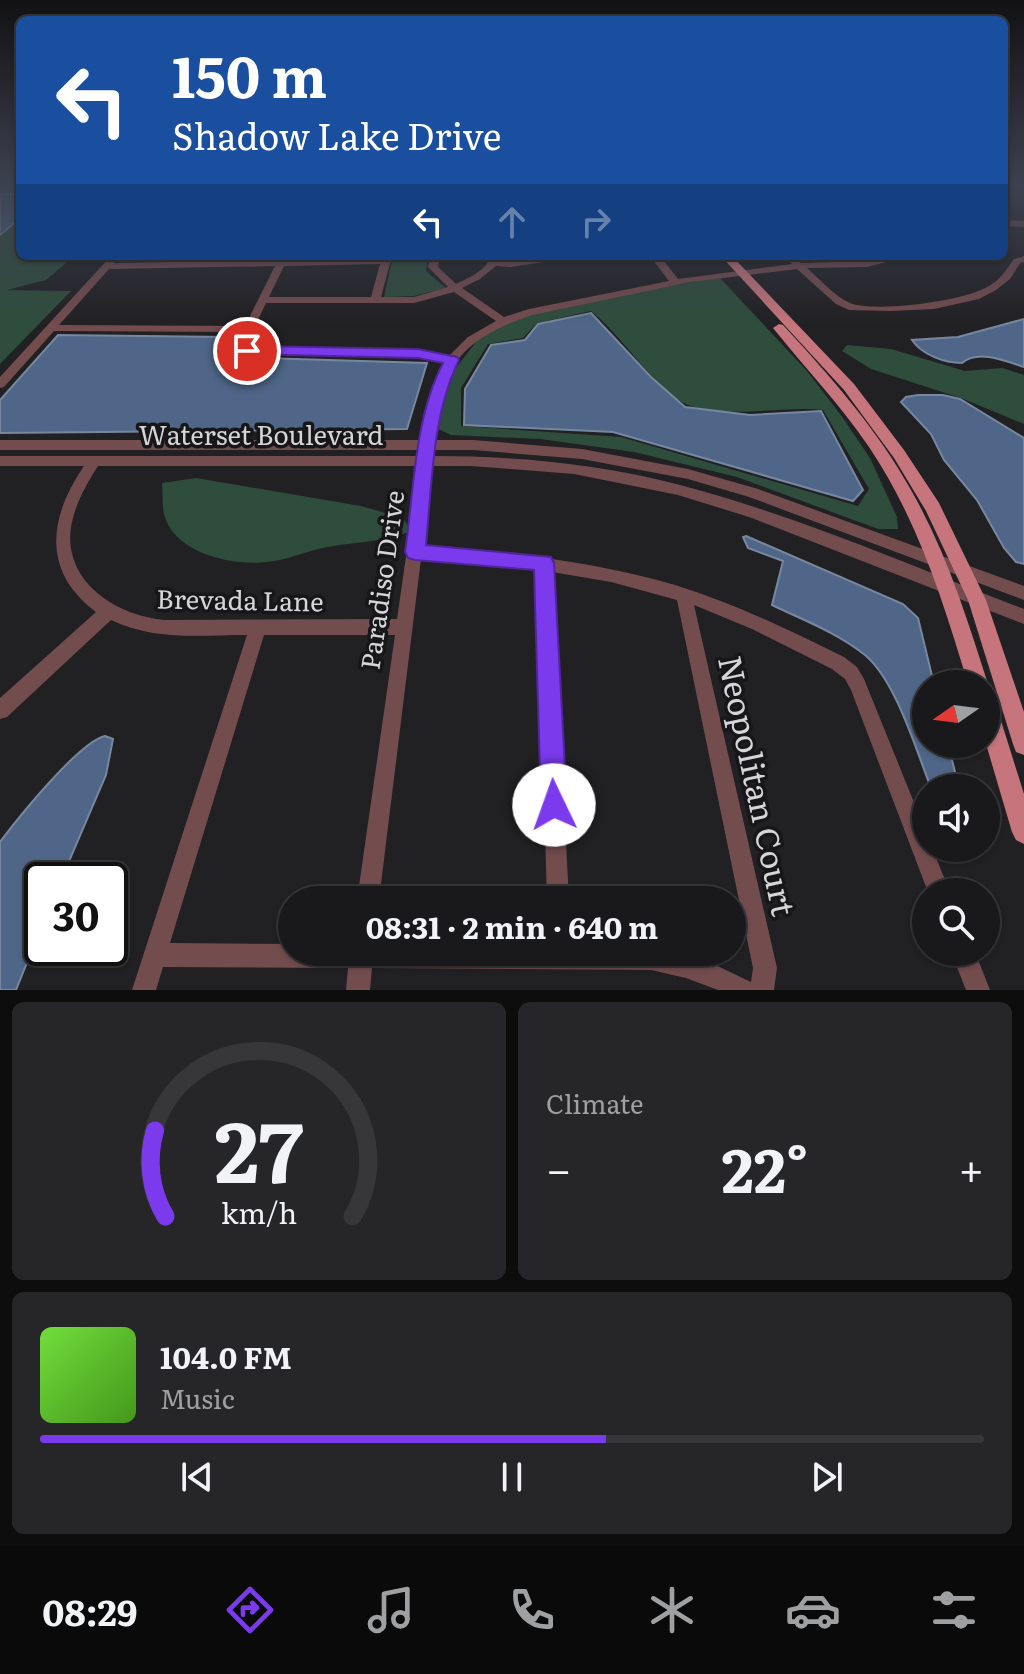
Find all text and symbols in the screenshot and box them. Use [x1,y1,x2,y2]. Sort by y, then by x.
text: 150 m [172,32,327,115]
icon: left [40,48,144,152]
text: Shadow Lake Drive [172,108,501,161]
icon: left [406,200,450,244]
icon: ahead [490,200,534,244]
icon: right [574,200,618,244]
pin [213,317,281,385]
icon: arrive [225,329,269,373]
street label: Waterset Boulevard [139,414,383,453]
street label: Paradiso Drive [349,488,412,672]
street label: Brevada Lane [156,578,324,619]
street label: Neopolitan Court [708,651,810,920]
north arrow [912,670,1000,758]
map controls [912,670,1000,966]
position arrow [512,763,596,847]
button: sound [912,774,1000,862]
speed limit sign: 30 [24,862,128,966]
button: search [912,878,1000,966]
text: 08:31 · 2 min · 640 m [366,904,658,948]
text: Climate [546,1083,644,1122]
text: 27 [215,1085,303,1209]
text: 22° [722,1122,808,1211]
text: − [546,1134,572,1200]
text: + [958,1134,984,1200]
text: km/h [221,1190,297,1233]
text: 104.0 FM [160,1334,292,1378]
text: Music [160,1378,235,1417]
icon: previous [175,1455,219,1499]
icon: pause [490,1455,534,1499]
icon: next [805,1455,849,1499]
icon: directions [222,1582,278,1638]
icon: music [363,1582,419,1638]
icon: phone [504,1582,560,1638]
icon: climate [644,1582,700,1638]
icon: car [785,1582,841,1638]
icon: filters [926,1582,982,1638]
text: 08:29 [42,1584,137,1637]

